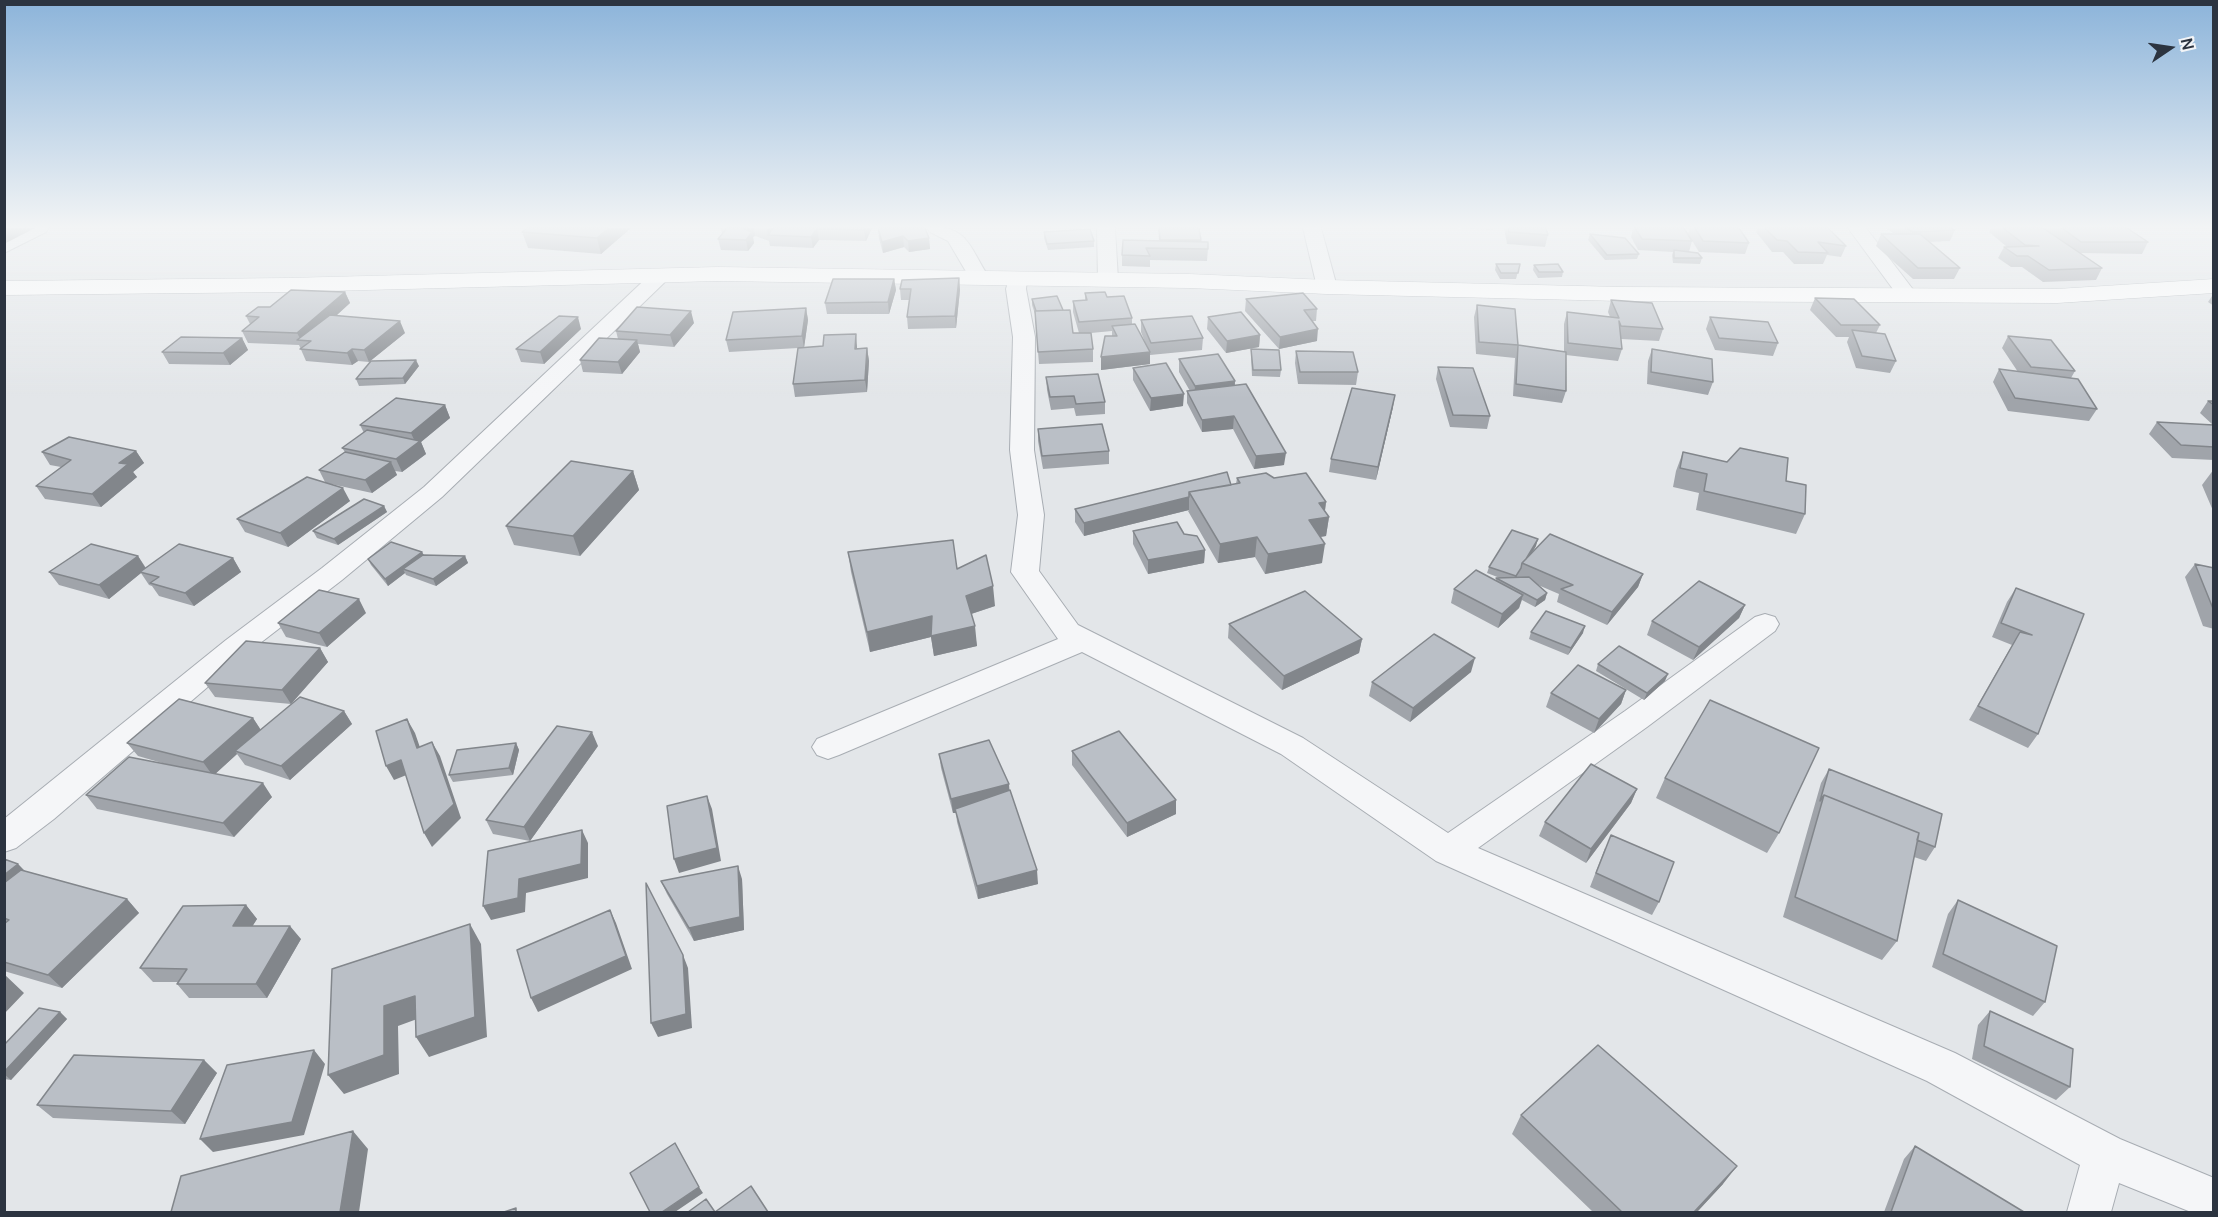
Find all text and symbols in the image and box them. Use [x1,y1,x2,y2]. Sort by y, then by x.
north arrow [2140,18,2200,78]
text: N [2176,36,2200,52]

